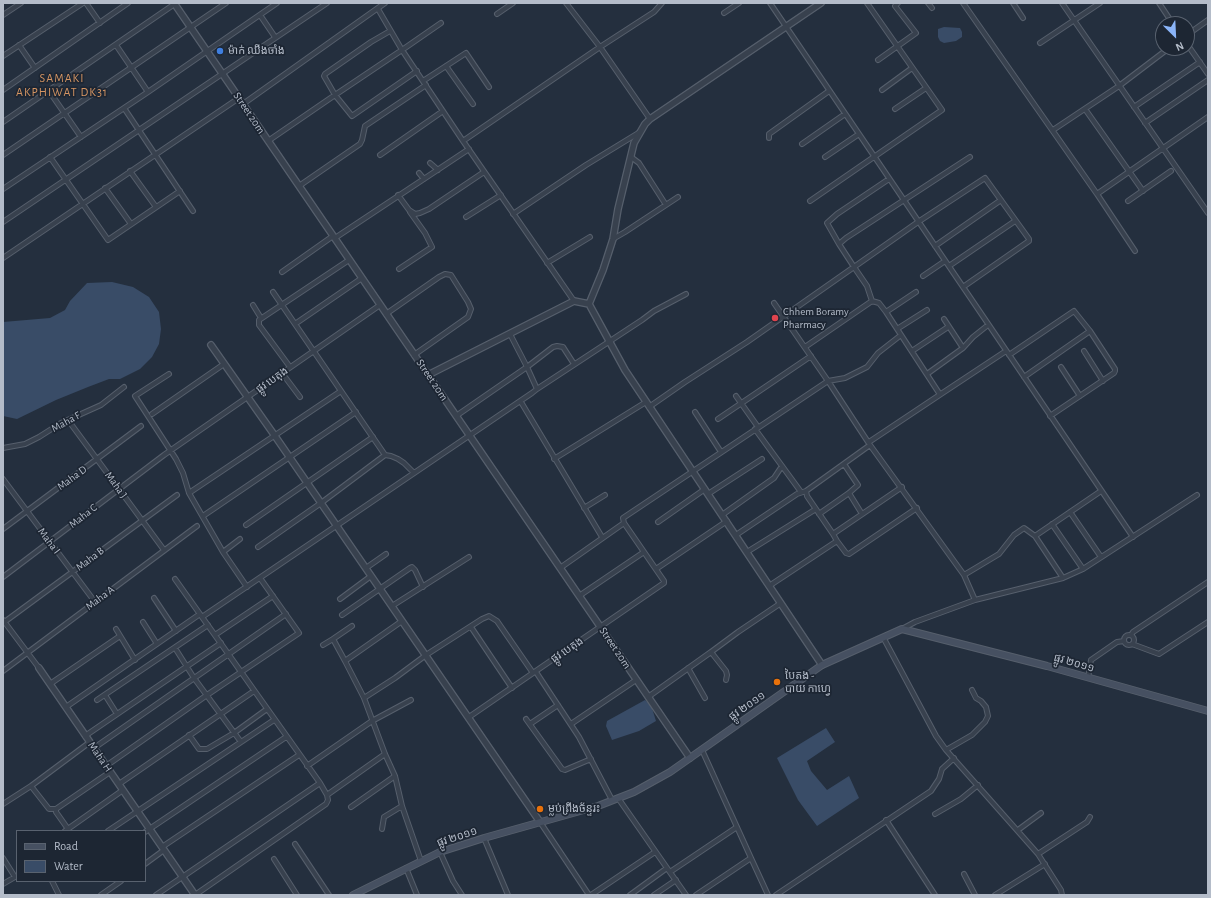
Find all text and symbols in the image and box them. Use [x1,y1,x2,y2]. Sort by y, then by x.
north arrow [1155,16,1195,56]
text: N [1174,40,1185,53]
place label: ម៉ាក់ ឈីងចាំង [228,44,285,58]
marker: ម៉ាក់ ឈីងចាំង [215,46,225,56]
district label: SAMAKI AKPHIWAT DK31 [16,71,108,99]
street label: Street 20m [230,90,268,136]
place label: Chhem Boramy Pharmacy [783,305,849,331]
marker: Chhem Boramy Pharmacy [770,313,780,323]
street label: Street 20m [413,357,451,403]
street label: ផ្លូវ បេតុង [253,364,291,396]
street label: Maha F [49,409,83,435]
street label: Maha D [55,463,89,493]
street label: Maha J [102,469,130,501]
street label: Maha C [66,501,100,531]
street label: Maha I [35,525,63,557]
street label: Maha B [73,544,107,574]
street label: Maha A [83,583,117,613]
street label: Street 20m [596,625,634,671]
street label: ផ្លូវ បេតុង [548,634,586,666]
street label: ផ្លូវ ២០១១ [1052,651,1096,675]
place label: បៃតង - បាយ កាហ្វេ [785,669,831,695]
marker: បៃតង - បាយ កាហ្វេ [772,677,782,687]
street label: ផ្លូវ ២០១១ [726,689,768,723]
street label: Maha H [85,739,115,775]
place label: ម្លប់ព្រីងច័ន្ទរះ [548,802,600,816]
marker: ម្លប់ព្រីងច័ន្ទរះ [535,804,545,814]
street label: ផ្លូវ ២០១១ [435,824,479,850]
legend [16,830,146,882]
text: Road [54,840,78,852]
text: Water [54,860,83,872]

